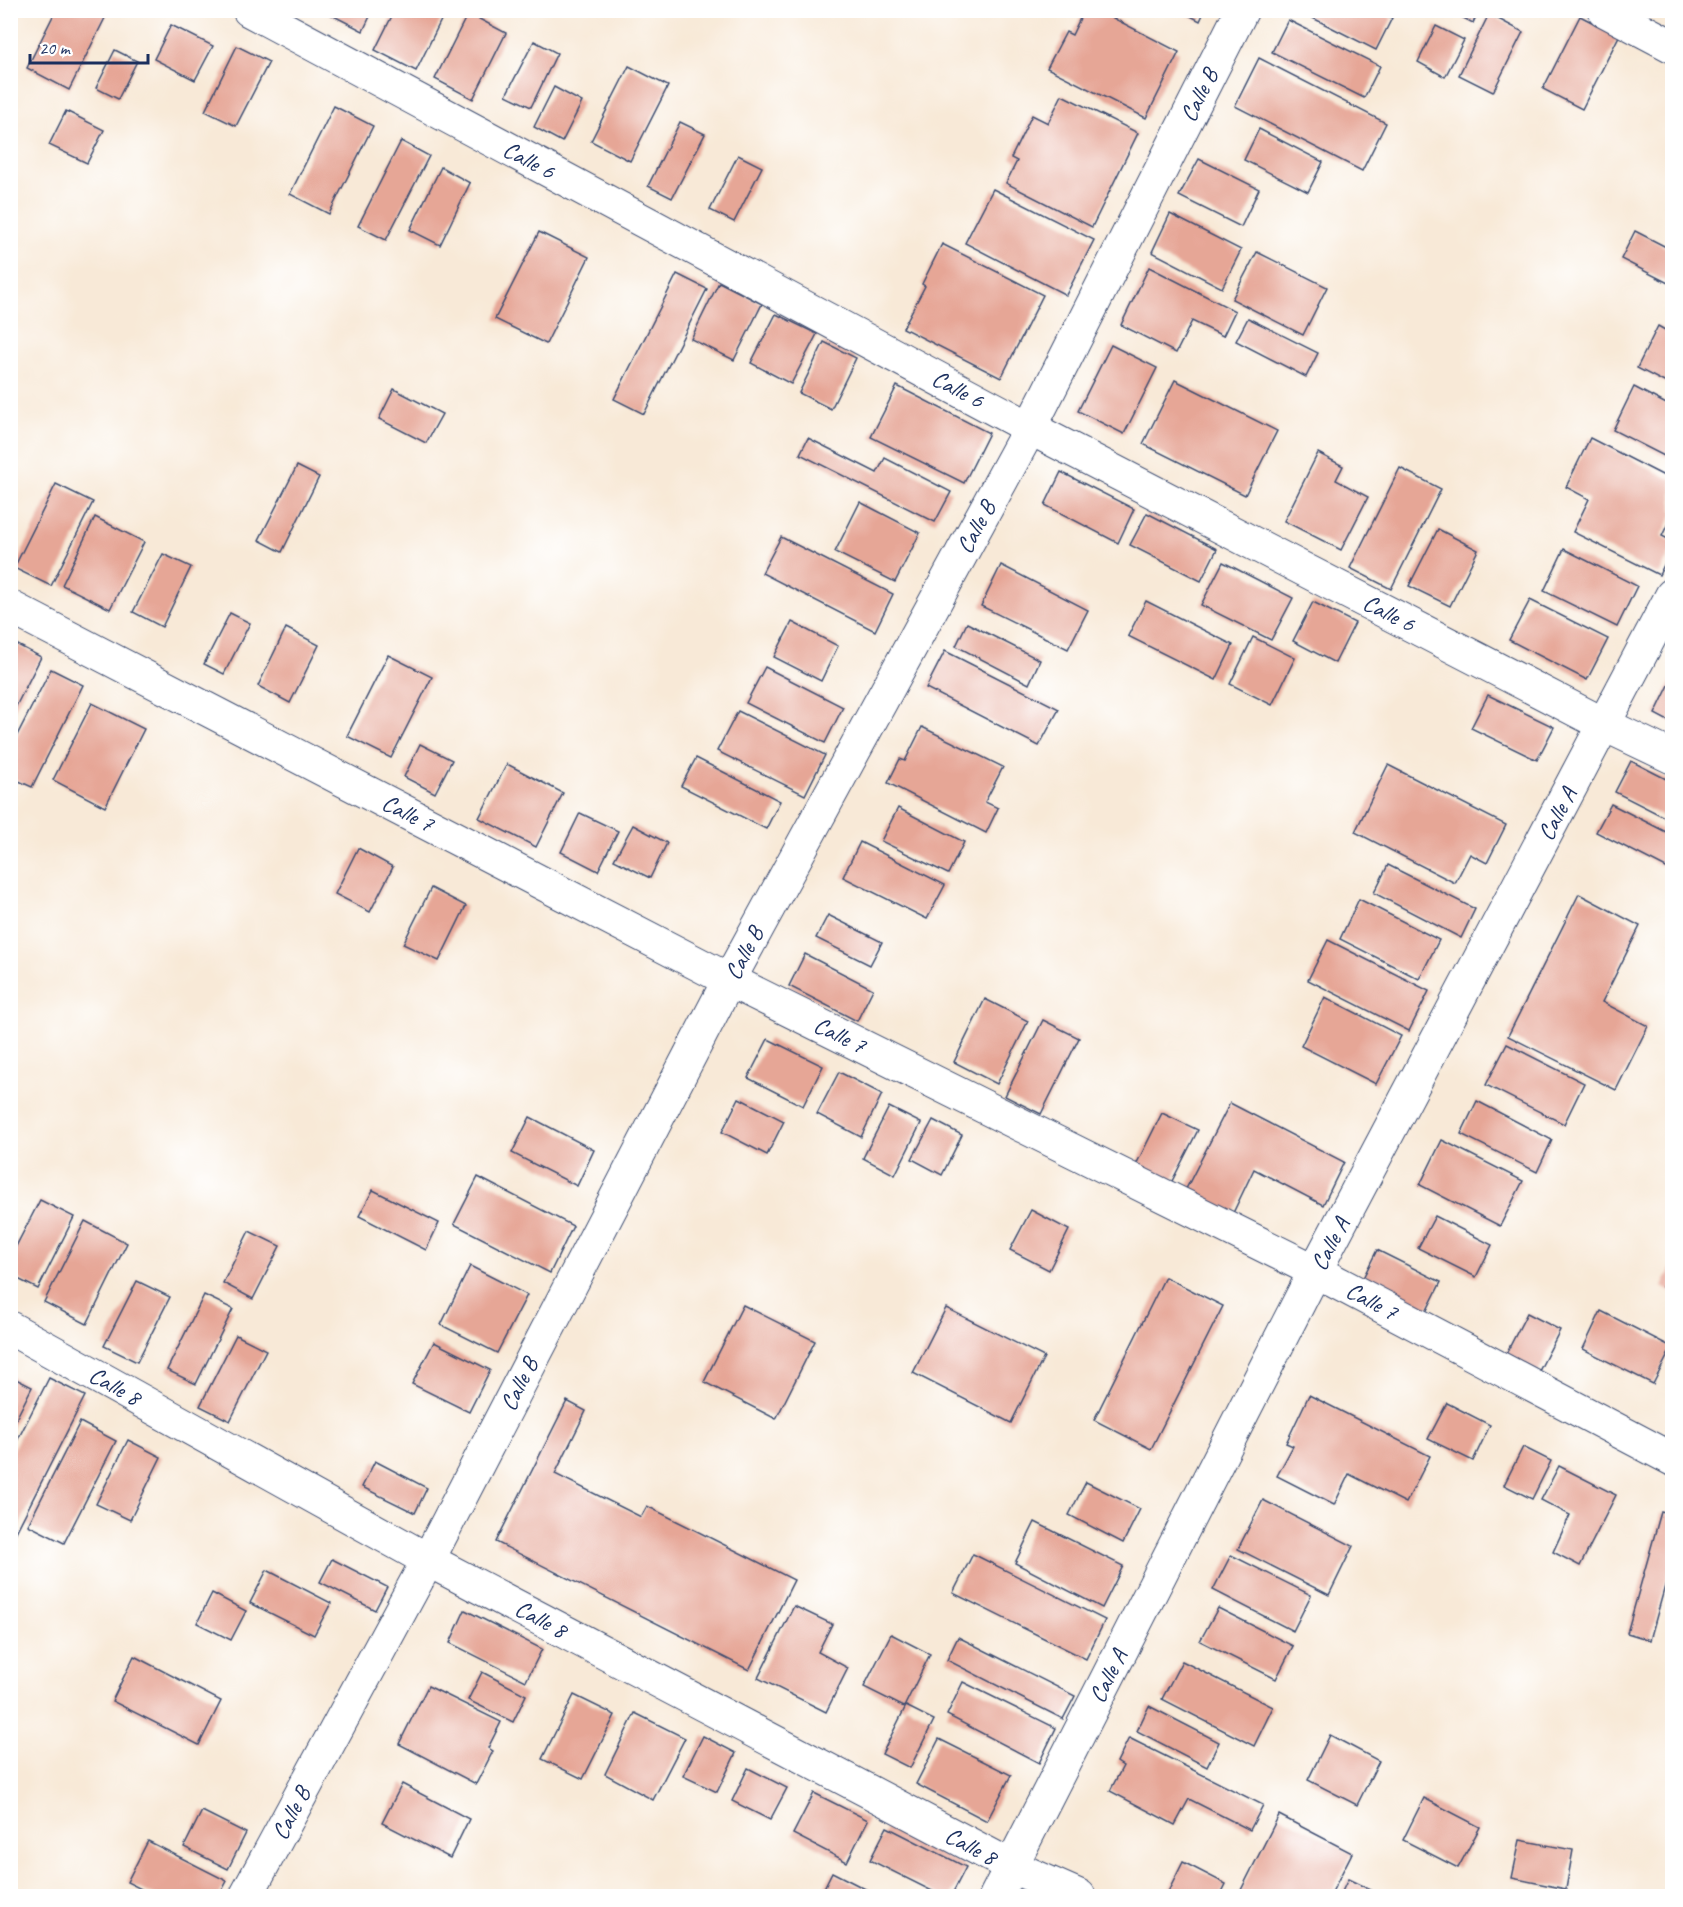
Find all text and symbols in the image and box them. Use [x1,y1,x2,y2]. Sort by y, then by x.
scale bar [30,27,148,65]
text: 20 m [39,37,72,59]
street label: Calle B [1173,62,1226,127]
street label: Calle 6 [498,134,561,187]
street label: Calle 6 [927,363,990,416]
street label: Calle B [949,494,1003,559]
street label: Calle 6 [1358,587,1421,639]
street label: Calle A [1531,782,1584,846]
street label: Calle 7 [377,787,440,839]
street label: Calle B [718,920,771,985]
street label: Calle 7 [809,1010,872,1061]
street label: Calle A [1304,1212,1357,1276]
street label: Calle 7 [1341,1275,1404,1328]
street label: Calle B [493,1351,546,1416]
street label: Calle 8 [84,1360,148,1413]
street label: Calle 8 [510,1593,574,1646]
street label: Calle A [1082,1644,1134,1708]
street label: Calle B [265,1780,318,1845]
street label: Calle 8 [940,1820,1004,1873]

